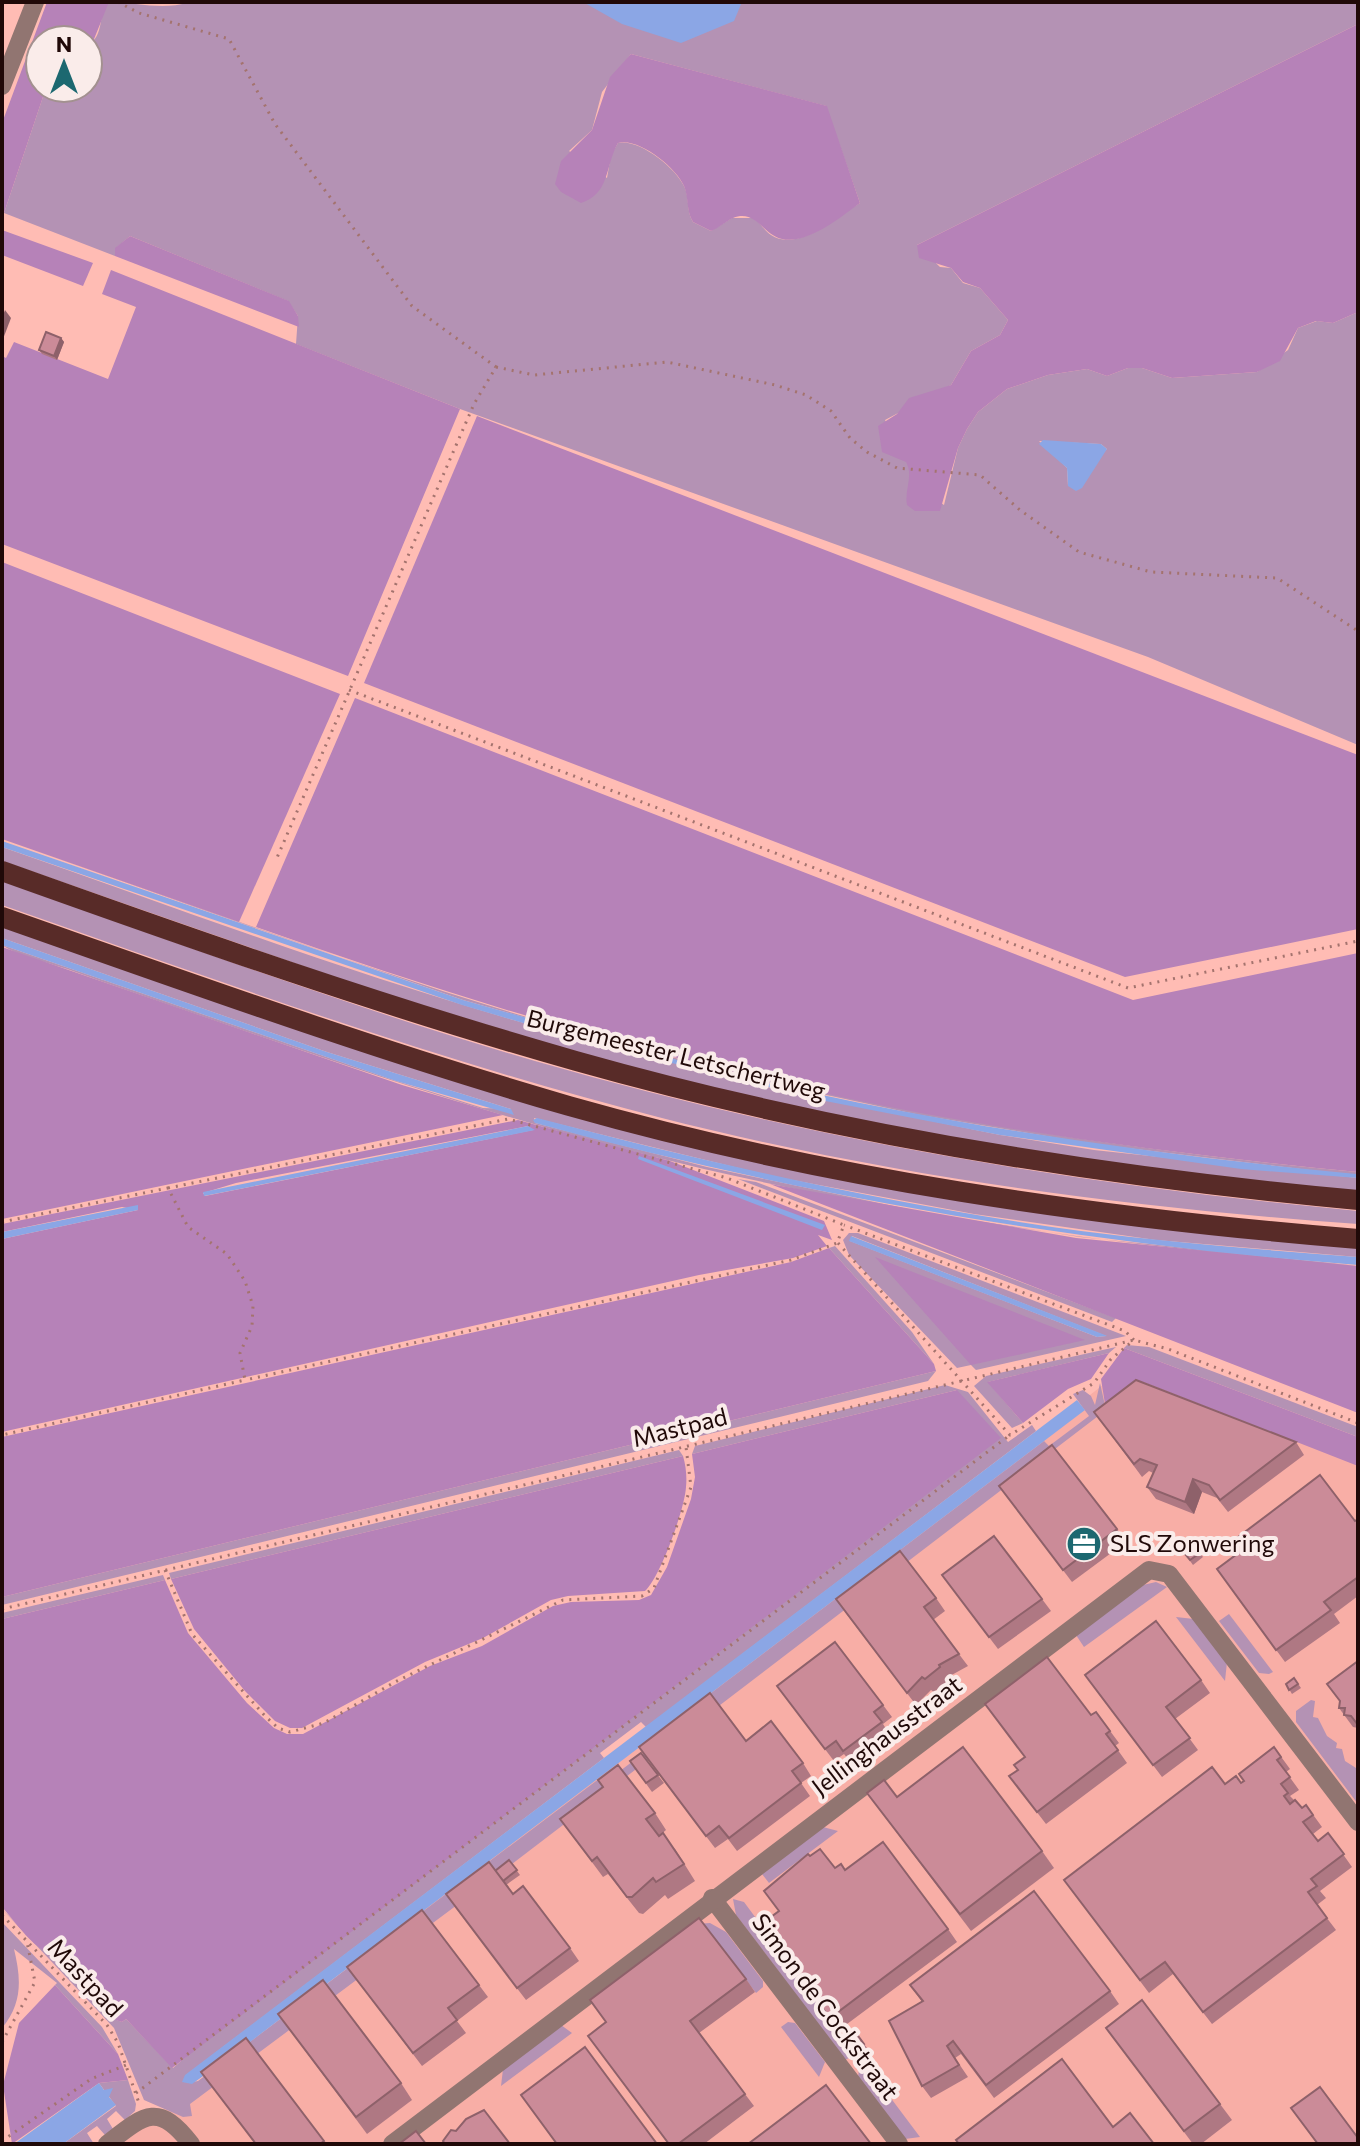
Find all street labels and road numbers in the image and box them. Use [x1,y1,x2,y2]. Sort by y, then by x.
street label: Burgemeester Letschertweg [524,1002,829,1105]
street label: Mastpad [629,1401,730,1452]
street label: Jellinghausstraat [805,1669,967,1801]
street label: Simon de Cockstraat [747,1907,906,2105]
street label: Mastpad [43,1932,130,2022]

